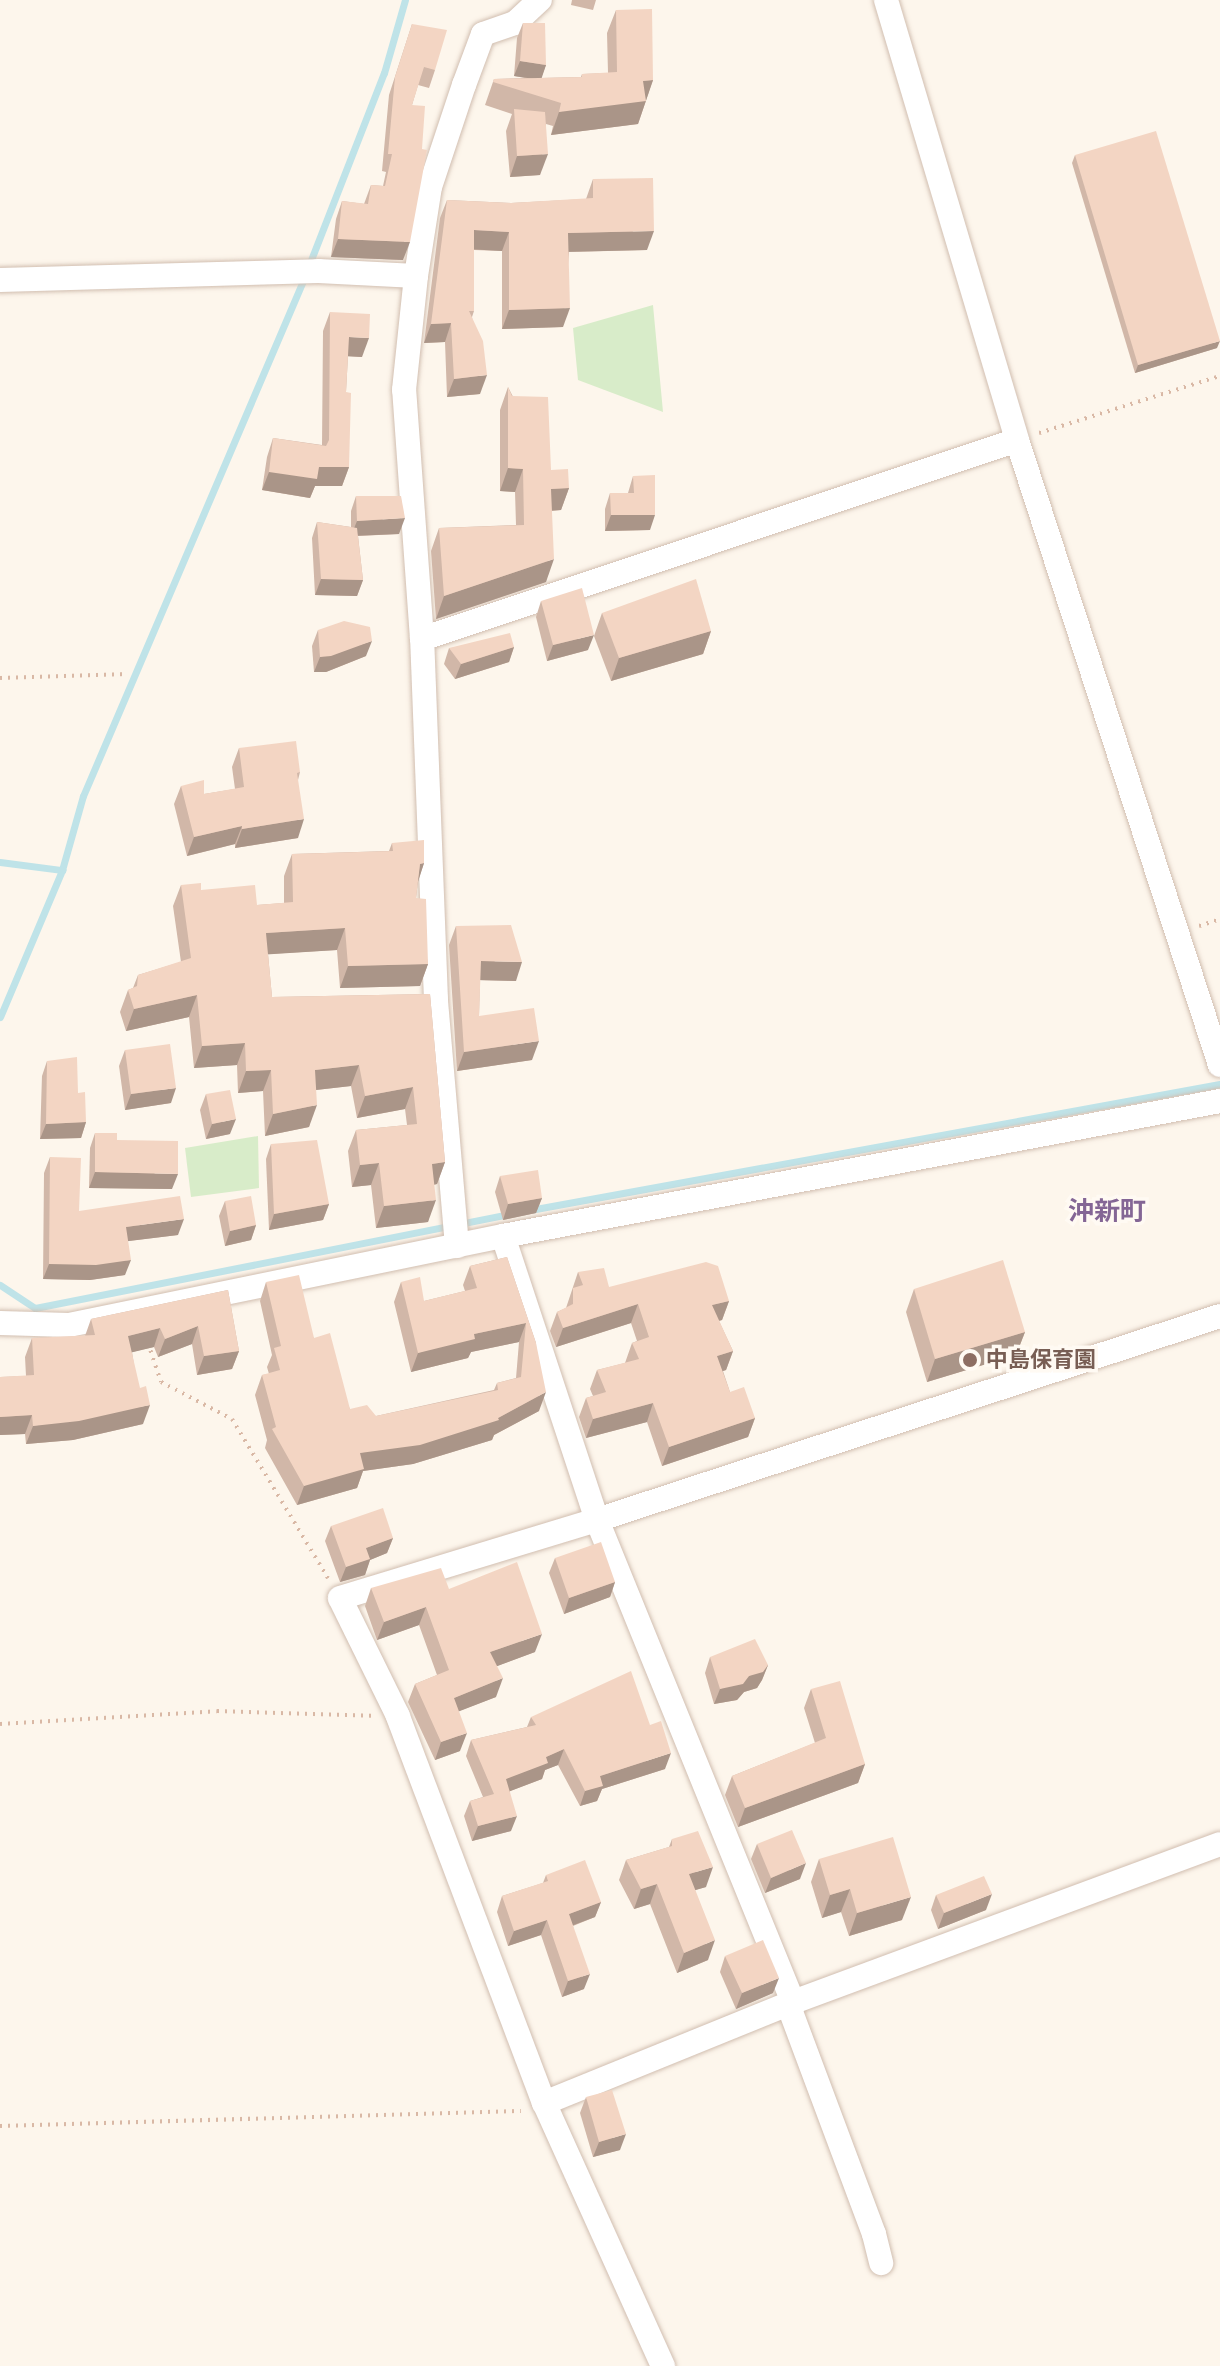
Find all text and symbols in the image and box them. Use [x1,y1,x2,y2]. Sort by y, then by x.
district label: 沖新町 [1068,1196,1146,1228]
place label: 中島保育園 [986,1347,1096,1373]
marker: 中島保育園 [961,1351,979,1369]

